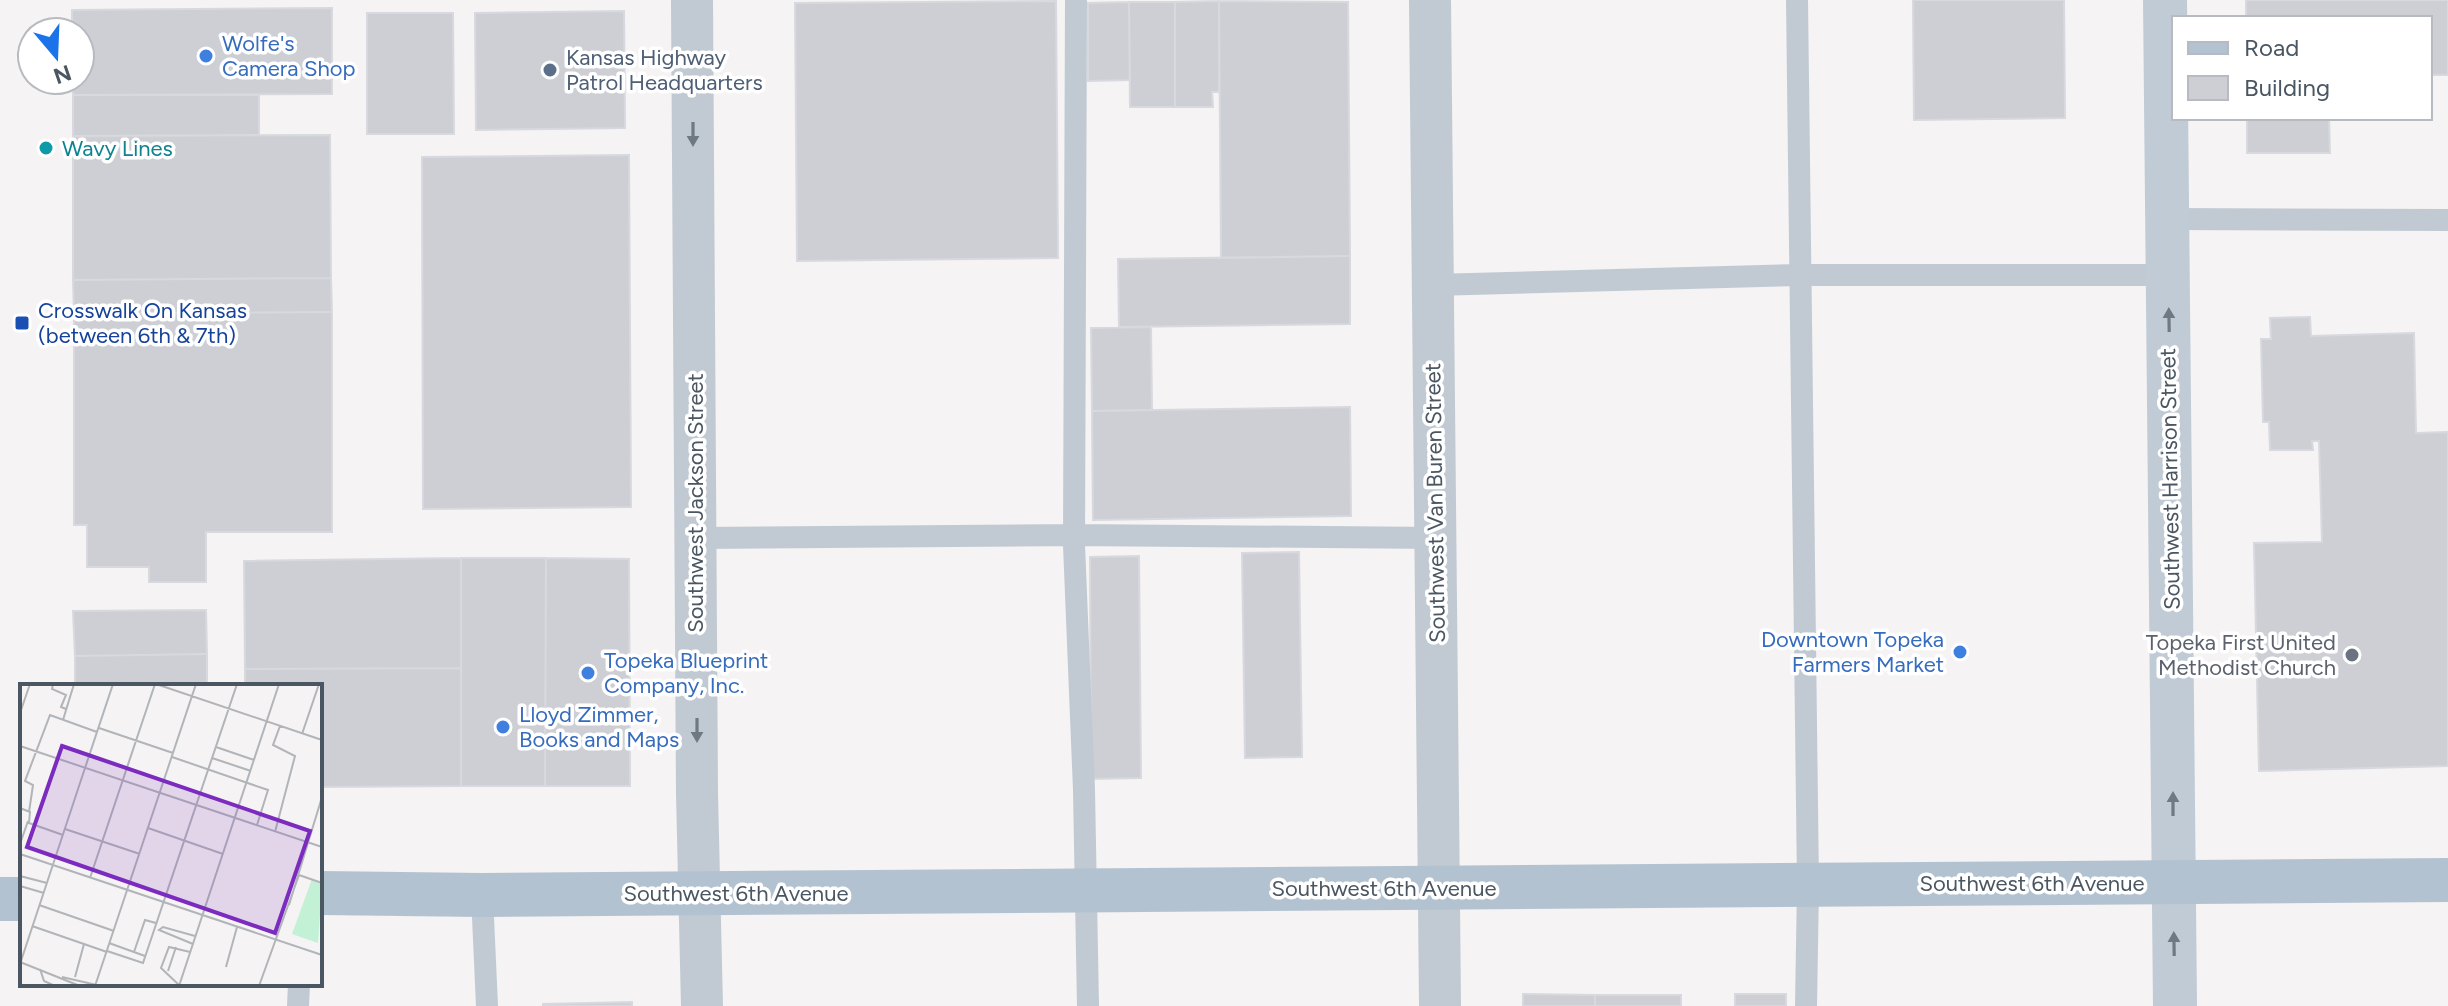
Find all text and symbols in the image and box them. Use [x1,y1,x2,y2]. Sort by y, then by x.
north arrow [16,16,96,96]
legend [2172,16,2432,120]
place label: Wolfe's Camera Shop [222,30,355,82]
text: Road [2244,33,2299,62]
place label: Kansas Highway Patrol Headquarters [566,44,763,96]
marker: Wolfe's Camera Shop [197,47,215,65]
text: N [50,59,75,90]
marker: Kansas Highway Patrol Headquarters [541,61,559,79]
text: Building [2244,73,2330,102]
one-way arrow [687,122,699,147]
place label: Wavy Lines [62,135,173,162]
marker: Wavy Lines [37,139,55,157]
place label: Crosswalk On Kansas (between 6th & 7th) [38,297,247,349]
one-way arrow [2163,307,2175,332]
marker: Crosswalk On Kansas (between 6th & 7th) [13,314,31,332]
street label: Southwest Harrison Street [2154,348,2186,610]
street label: Southwest Van Buren Street [1419,363,1451,643]
street label: Southwest Jackson Street [682,373,709,633]
place label: Downtown Topeka Farmers Market [1761,626,1944,678]
place label: Topeka First United Methodist Church [2146,629,2336,681]
marker: Downtown Topeka Farmers Market [1951,643,1969,661]
marker: Topeka First United Methodist Church [2343,646,2361,664]
place label: Topeka Blueprint Company, Inc. [604,647,768,699]
marker: Topeka Blueprint Company, Inc. [579,664,597,682]
inset map [20,684,322,986]
place label: Lloyd Zimmer, Books and Maps [519,701,679,753]
marker: Lloyd Zimmer, Books and Maps [494,718,512,736]
one-way arrow [691,718,703,743]
one-way arrow [2167,791,2180,816]
street label: Southwest 6th Avenue [1920,870,2144,897]
street label: Southwest 6th Avenue [1272,875,1496,902]
street label: Southwest 6th Avenue [624,880,848,907]
one-way arrow [2168,931,2181,956]

